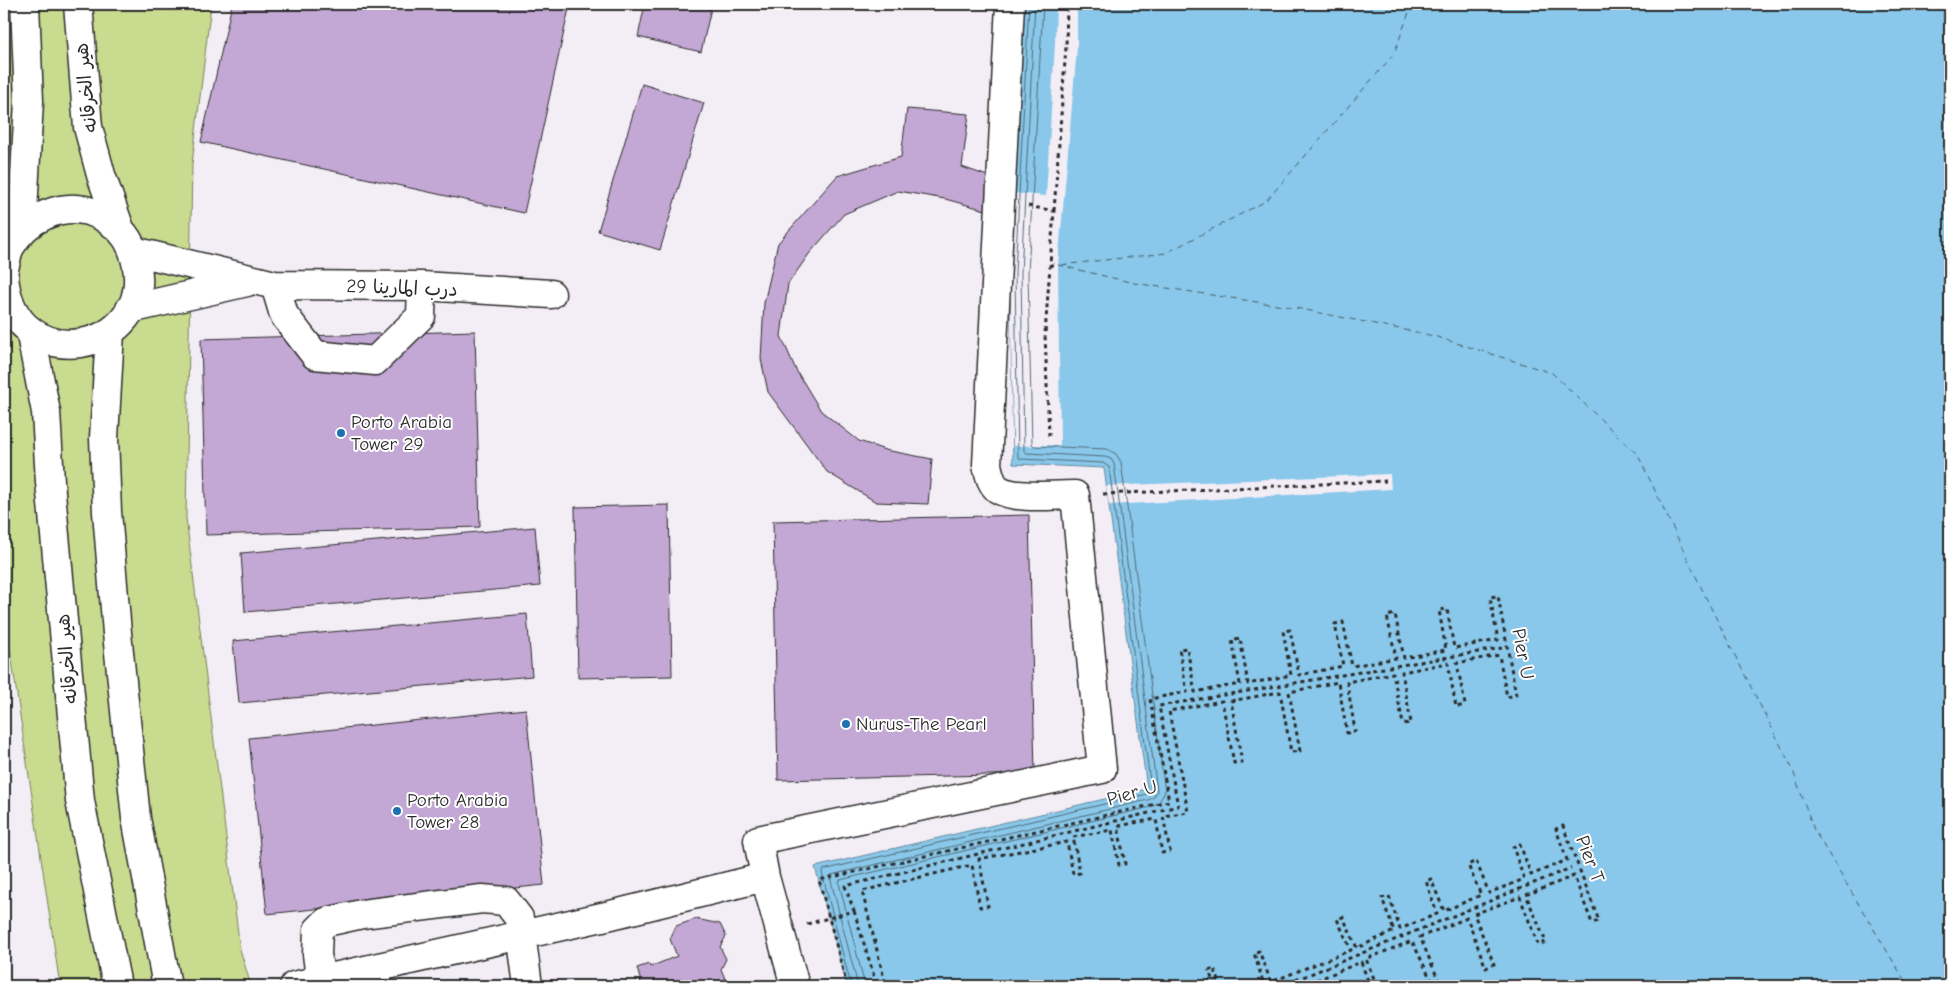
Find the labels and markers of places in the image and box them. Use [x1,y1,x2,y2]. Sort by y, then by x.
place label: Porto Arabia Tower 29 [351,411,452,455]
marker: Porto Arabia Tower 29 [335,427,347,439]
place label: Nurus-The Pearl [856,713,987,735]
marker: Nurus-The Pearl [840,718,852,730]
place label: Porto Arabia Tower 28 [407,789,508,833]
marker: Porto Arabia Tower 28 [391,805,403,817]

